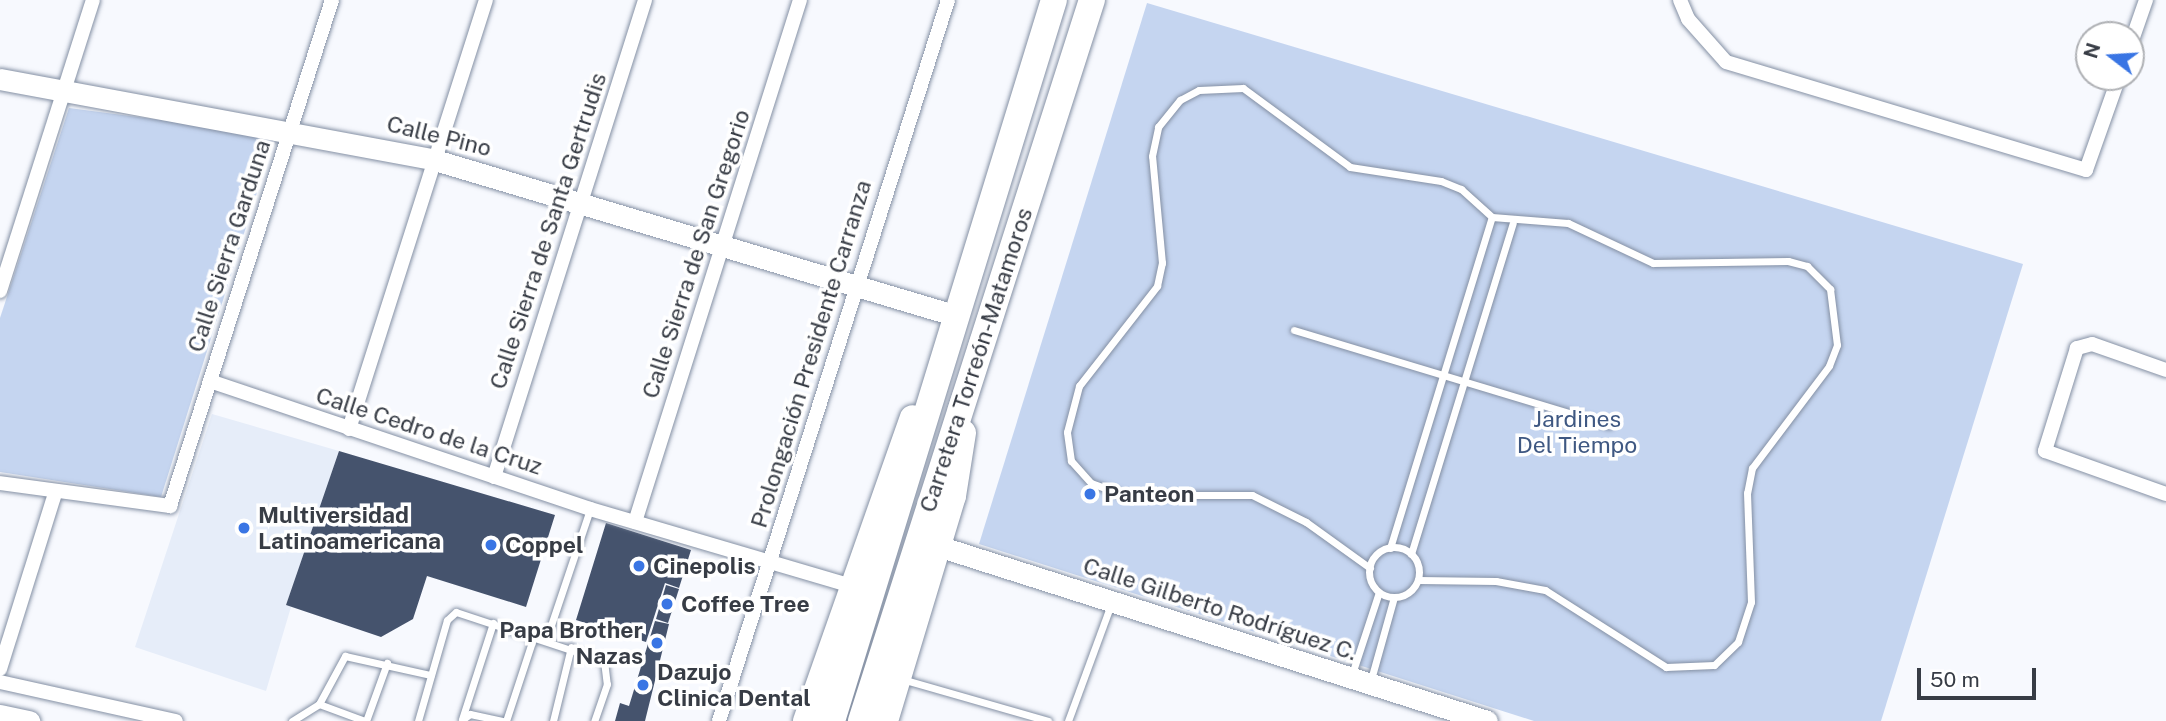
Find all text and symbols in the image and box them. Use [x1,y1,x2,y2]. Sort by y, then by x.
north arrow [2075,21,2145,91]
text: N [2079,40,2105,61]
street label: Calle Sierra de Santa Gertrudis [484,69,612,393]
street label: Calle Sierra de San Gregorio [636,106,756,402]
street label: Calle Pino [384,110,494,162]
street label: Calle Sierra Garduna [182,136,276,356]
street label: Prolongación Presidente Carranza [745,177,877,531]
street label: Carretera Torreón-Matamoros [914,204,1038,516]
street label: Calle Cedro de la Cruz [312,381,546,481]
park label: Jardines Del Tiempo [1517,405,1637,459]
place label: Panteon [1104,480,1194,508]
marker: Panteon [1082,486,1098,502]
place label: Multiversidad Latinoamericana [258,501,441,555]
marker: Multiversidad Latinoamericana [236,520,252,536]
place label: Coppel [505,531,584,559]
marker: Coppel [483,537,499,553]
place label: Cinepolis [653,552,756,580]
street label: Calle Gilberto Rodríguez C. [1080,552,1360,666]
marker: Cinepolis [631,558,647,574]
place label: Coffee Tree [681,590,810,618]
marker: Coffee Tree [659,596,675,612]
place label: Papa Brother Nazas [499,616,643,670]
marker: Papa Brother Nazas [649,635,665,651]
scale bar [1921,654,2040,698]
place label: Dazujo Clinica Dental [657,658,811,712]
text: 50 m [1930,667,1980,692]
marker: Dazujo Clinica Dental [635,677,651,693]

